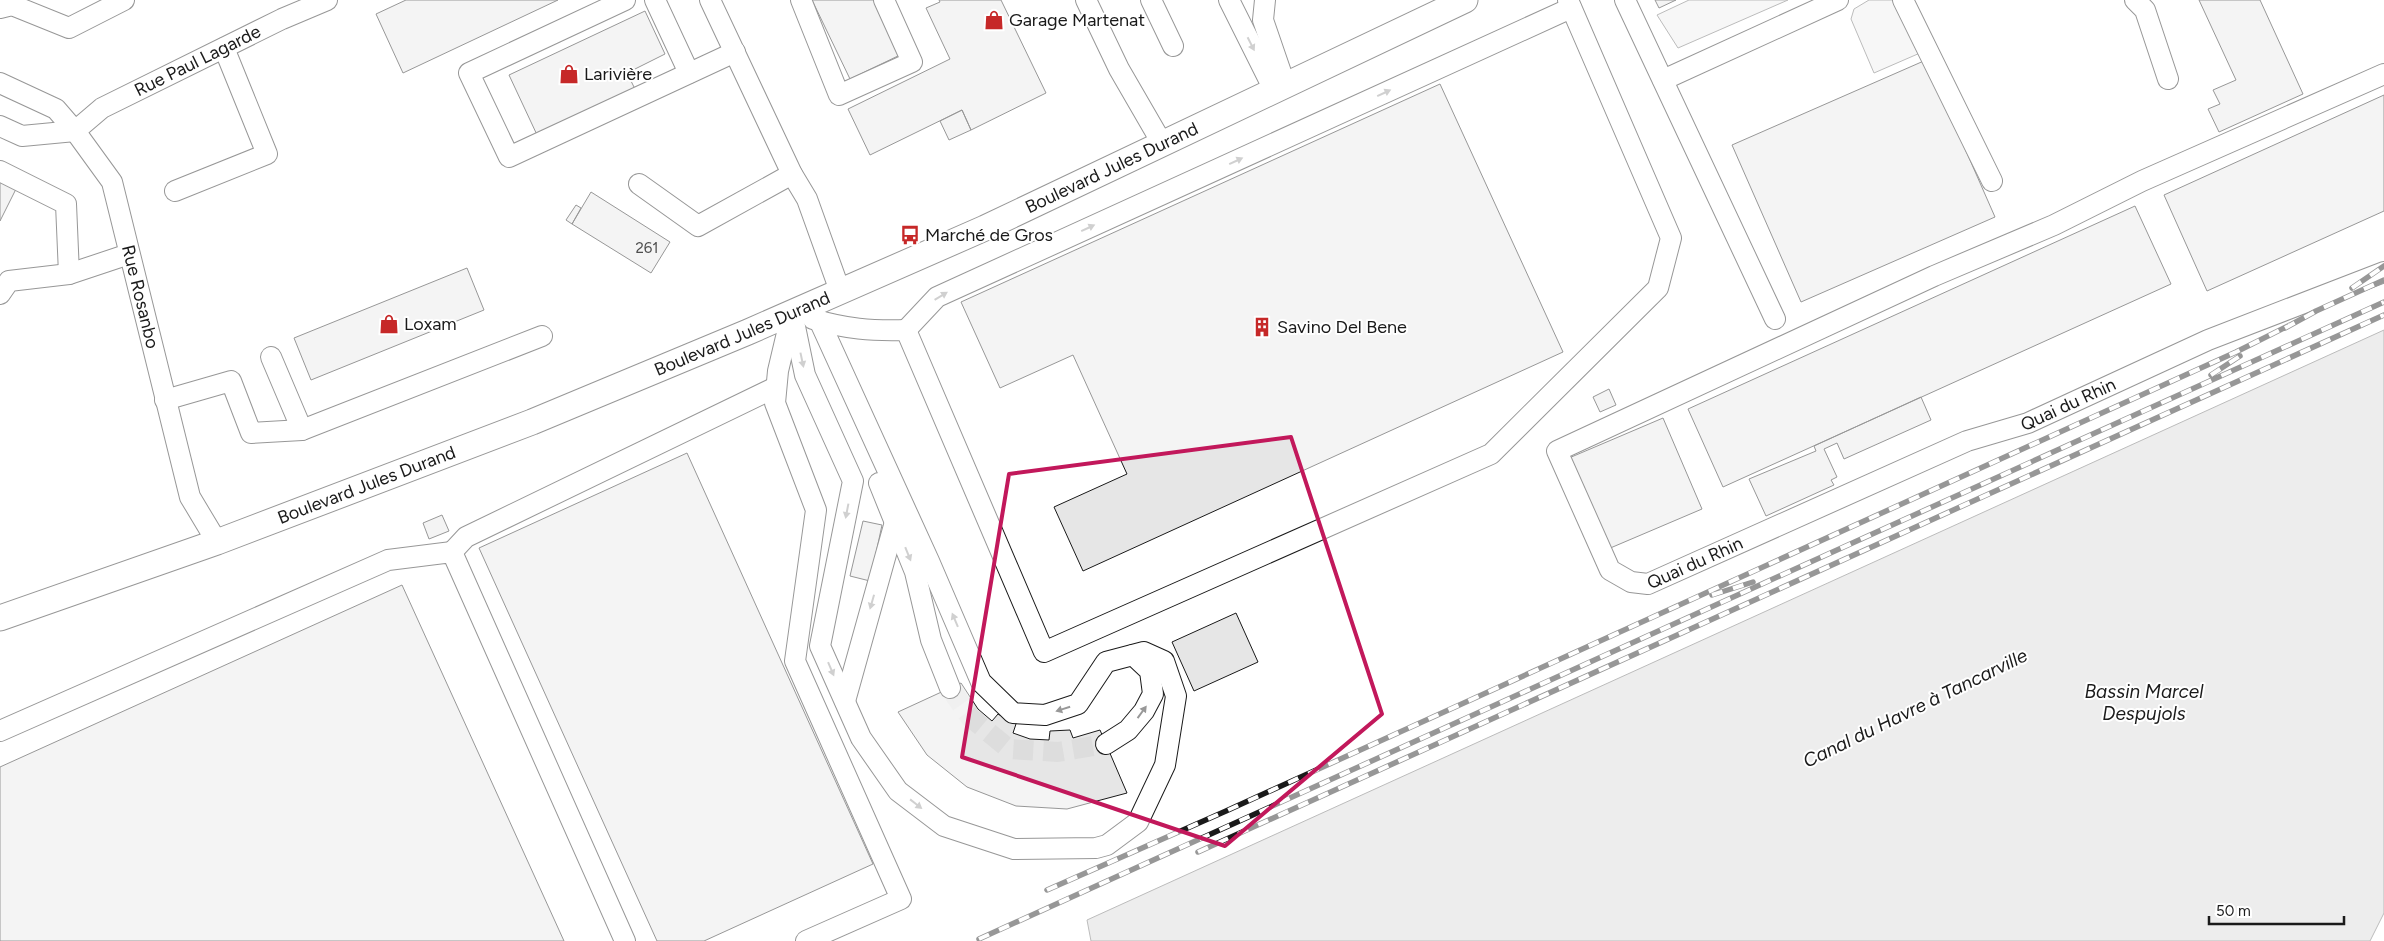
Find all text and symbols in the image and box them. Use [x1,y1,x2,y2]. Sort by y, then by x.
shop icon: Garage Martenat [983,9,1005,31]
place label: Garage Martenat [1009,9,1145,31]
street label: Rue Paul Lagarde [131,20,265,101]
one-way arrow [1247,36,1255,51]
shop icon: Larivière [558,63,580,85]
place label: Larivière [584,63,652,85]
one-way arrow [1377,89,1391,97]
street label: Boulevard Jules Durand [1022,117,1202,218]
one-way arrow [1229,156,1243,164]
bus stop icon: Marché de Gros [899,224,921,246]
place label: Marché de Gros [925,224,1053,246]
one-way arrow [1081,224,1095,232]
house number: 261 [635,239,659,257]
street label: Rue Rosanbo [117,243,164,351]
street label: Boulevard Jules Durand [651,286,833,381]
one-way arrow [934,292,947,301]
shop icon: Loxam [378,313,400,335]
place label: Loxam [404,313,457,335]
building icon: Savino Del Bene [1251,316,1273,338]
place label: Savino Del Bene [1277,316,1407,338]
one-way arrow [798,352,806,367]
street label: Quai du Rhin [2018,373,2119,436]
street label: Boulevard Jules Durand [274,441,459,529]
one-way arrow [843,503,851,519]
street label: Quai du Rhin [1644,532,1746,594]
one-way arrow [904,547,912,562]
one-way arrow [868,595,876,610]
one-way arrow [950,613,958,627]
water label: Canal du Havre à Tancarville [1799,643,2032,772]
one-way arrow [827,662,835,676]
water label: Bassin Marcel Despujols [2085,680,2204,725]
one-way arrow [1137,705,1147,719]
one-way arrow [1055,706,1070,714]
one-way arrow [909,799,922,810]
scale bar [2209,894,2344,926]
text: 50 m [2216,902,2251,920]

